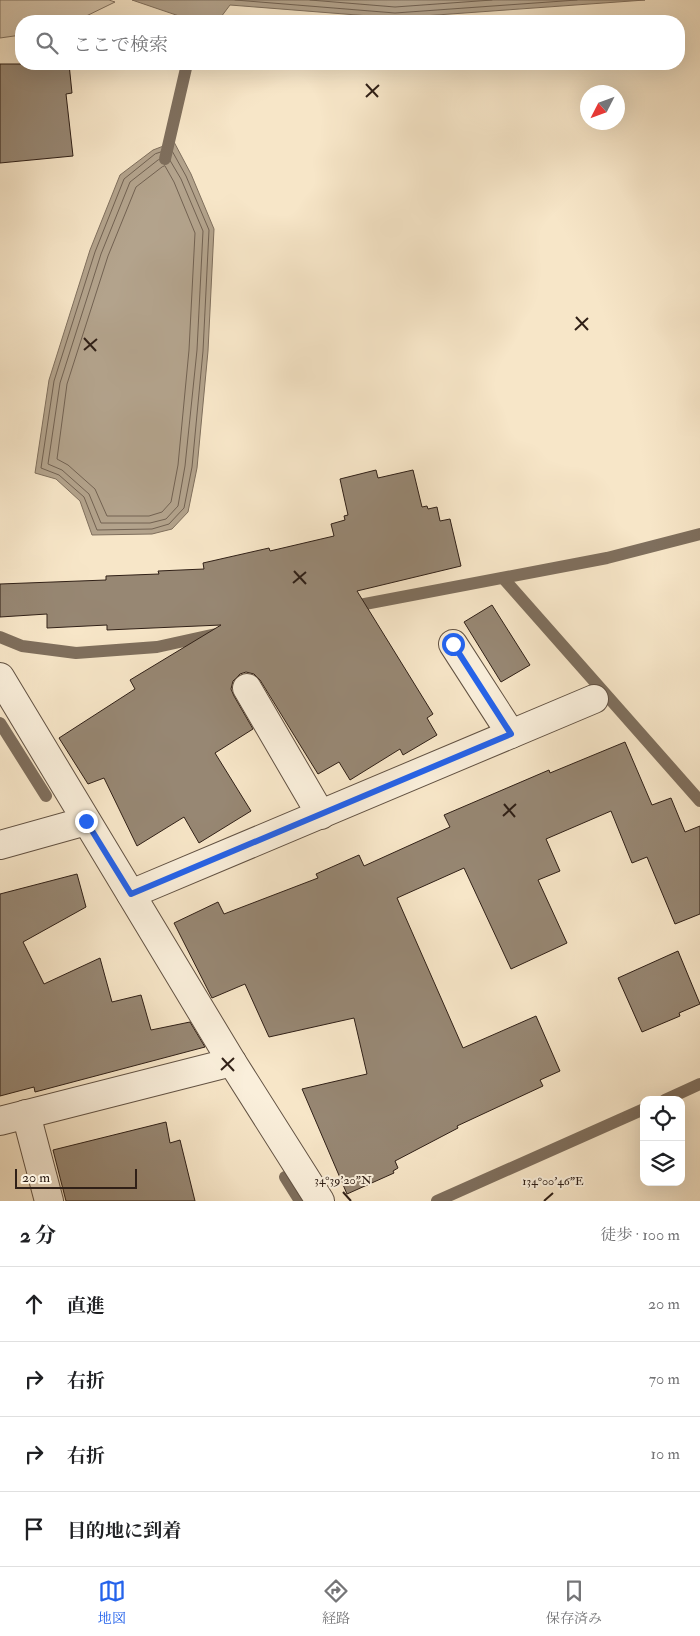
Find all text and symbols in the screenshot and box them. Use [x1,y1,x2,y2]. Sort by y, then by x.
search box [15,15,685,70]
icon: search [33,29,61,57]
text: ここで検索 [73,33,168,57]
north arrow [580,85,625,130]
route start [442,633,465,656]
route end [75,810,98,833]
map controls [640,1096,685,1186]
button: locate [640,1096,685,1141]
button: layers [640,1141,685,1186]
scale bar [15,1166,138,1189]
text: 20 m [22,1169,50,1186]
text: 34°39'20"N [314,1173,372,1188]
text: 134°00'46"E [522,1174,584,1189]
text: 2 分 [20,1222,56,1249]
text: 徒歩 · 100 m [600,1225,680,1245]
icon: ahead [20,1290,48,1318]
text: 直進 [67,1294,105,1318]
text: 20 m [648,1294,680,1314]
icon: right [20,1365,48,1393]
text: 右折 [67,1369,105,1393]
text: 70 m [649,1369,680,1389]
icon: right [20,1440,48,1468]
text: 右折 [67,1444,105,1468]
text: 10 m [650,1444,680,1464]
icon: arrive [20,1515,48,1543]
text: 目的地に到着 [67,1519,181,1543]
tab: 地図 [98,1577,126,1627]
tab: 経路 [322,1577,350,1627]
tab: 保存済み [546,1577,602,1627]

